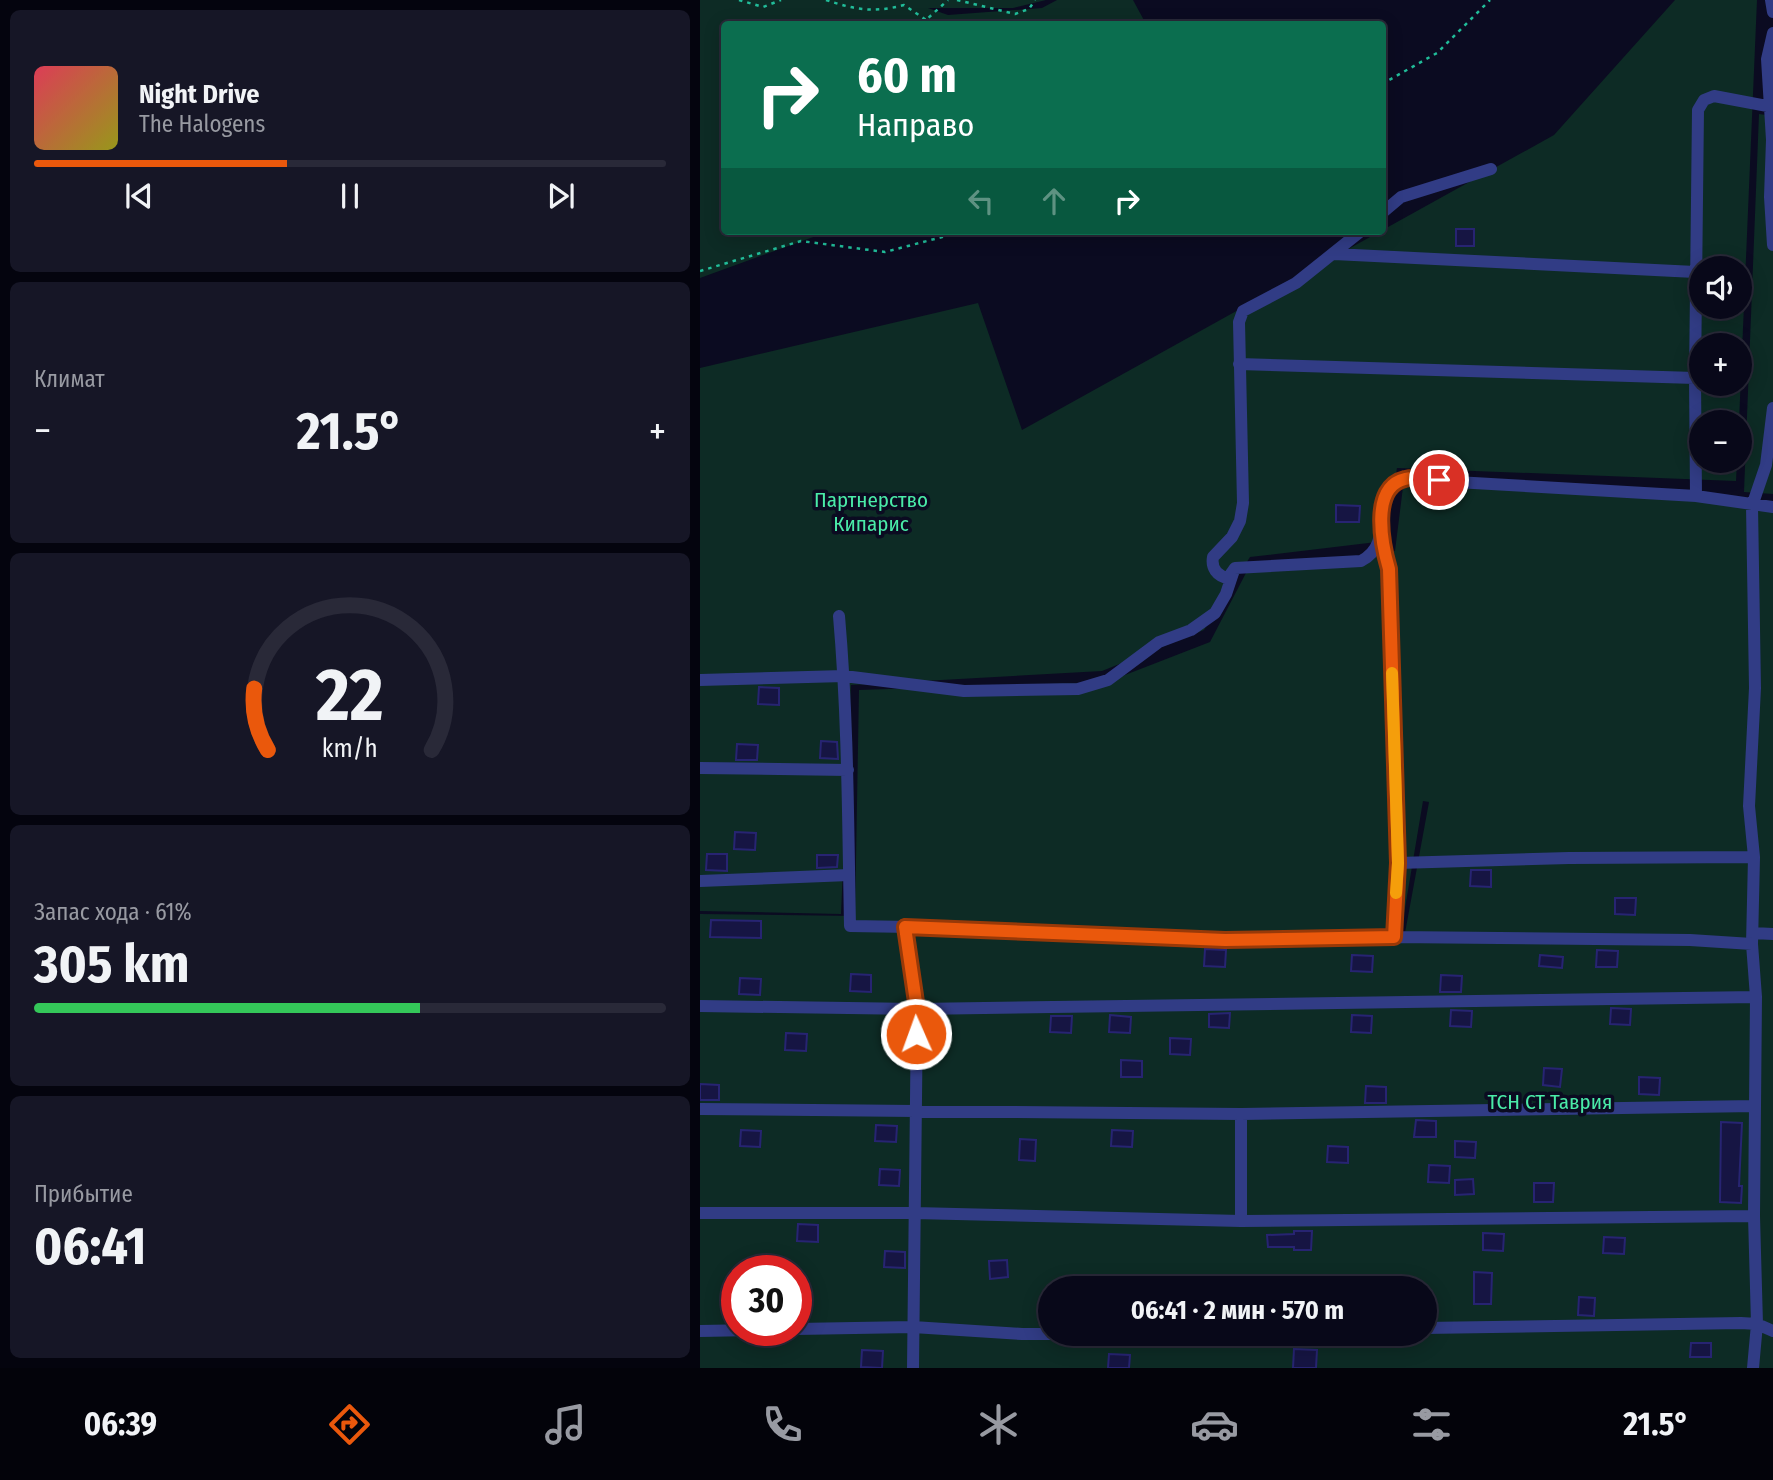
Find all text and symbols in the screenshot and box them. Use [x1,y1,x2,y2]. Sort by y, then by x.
text: 60 m [857,46,957,105]
icon: right [742,49,833,140]
text: Night Drive [139,79,259,110]
text: Направо [857,106,974,144]
text: The Halogens [139,110,265,138]
icon: previous [120,177,158,215]
icon: pause [331,177,369,215]
icon: next [542,177,580,215]
icon: left [962,182,1000,220]
icon: ahead [1035,182,1073,220]
icon: right [1108,182,1146,220]
map controls [1689,256,1752,473]
button: sound [1689,256,1752,319]
button: + [1689,333,1752,396]
text: Климат [34,365,105,393]
text: 21.5° [296,400,403,463]
text: − [34,408,51,454]
text: + [649,408,666,454]
button: − [1689,410,1752,473]
pin [1409,450,1469,510]
icon: arrive [1420,461,1458,499]
park label: Партнерство Кипарис [814,487,928,537]
text: 22 [315,652,384,739]
text: km/h [322,734,378,764]
text: Запас хода · 61% [34,898,192,926]
text: 305 km [34,933,189,996]
position arrow [879,997,953,1071]
park label: ТСН СТ Таврия [1488,1089,1612,1115]
text: Прибытие [34,1180,133,1208]
text: 06:41 [34,1215,146,1278]
speed limit sign: 30 [721,1255,812,1346]
text: 06:41 · 2 мин · 570 m [1131,1295,1344,1326]
icon: directions [325,1400,374,1449]
icon: music [541,1400,590,1449]
icon: phone [758,1400,807,1449]
icon: climate [974,1400,1023,1449]
icon: car [1190,1400,1239,1449]
icon: filters [1407,1400,1456,1449]
text: 06:39 [84,1405,157,1443]
text: 21.5° [1623,1405,1689,1443]

